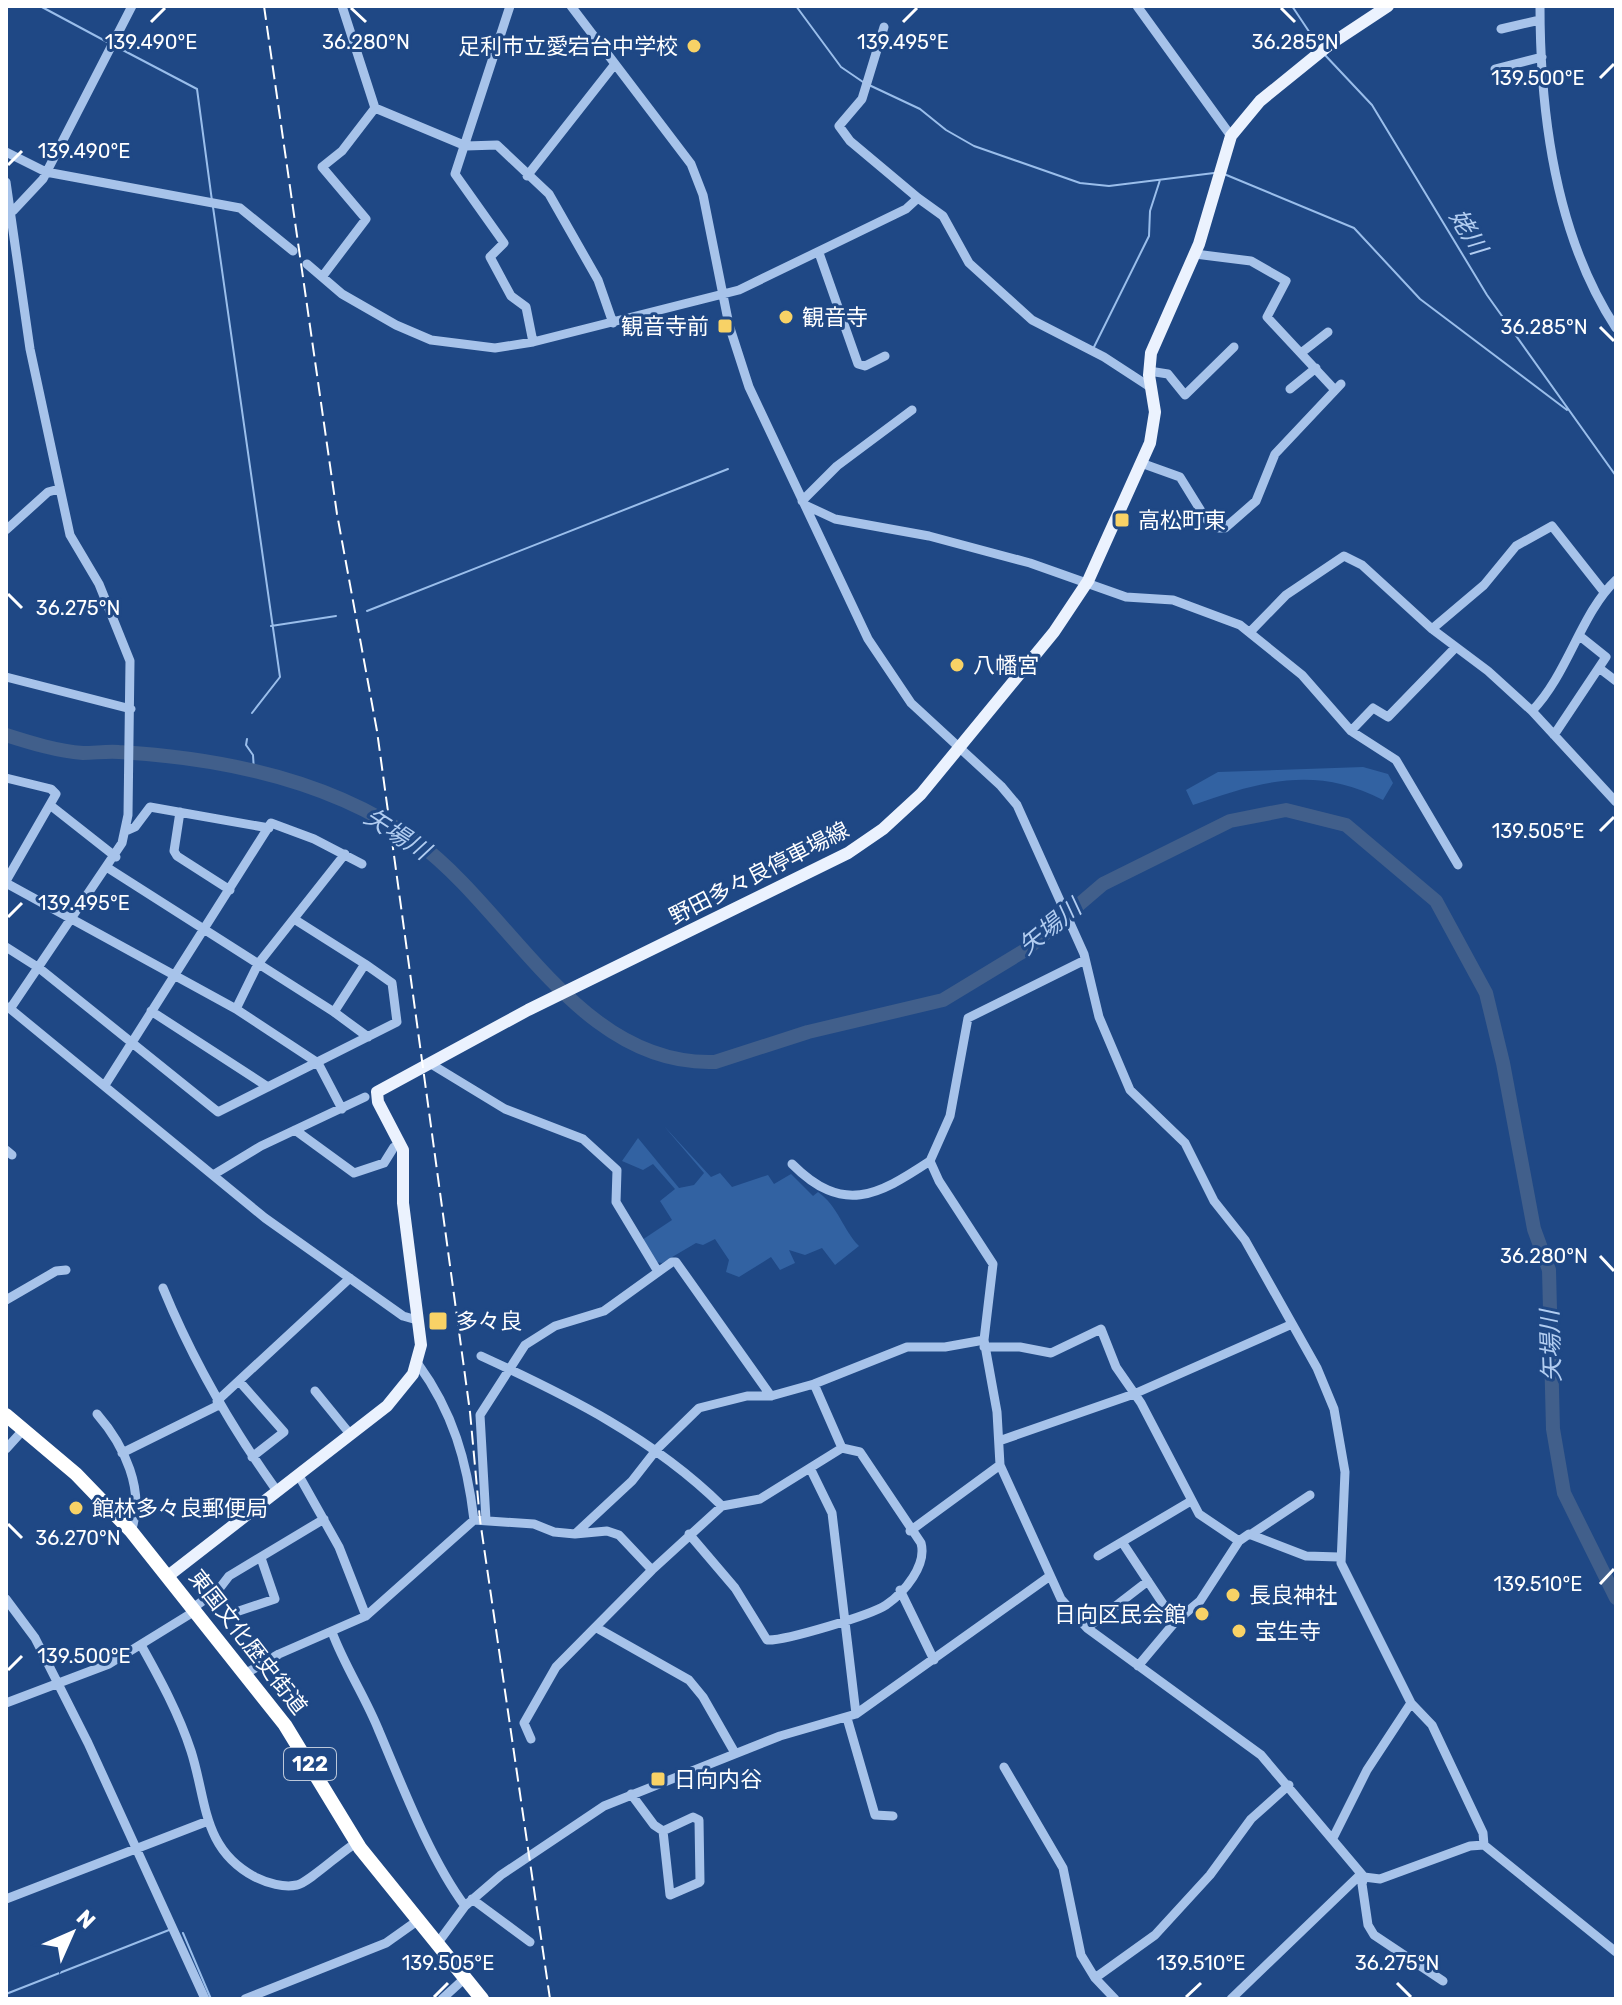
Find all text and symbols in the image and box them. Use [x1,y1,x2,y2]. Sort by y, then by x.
text: 139.490°E [105,30,197,54]
text: 36.280°N [322,30,410,54]
text: 139.495°E [857,30,949,54]
text: 36.285°N [1251,30,1339,54]
place label: 足利市立愛宕台中学校 [458,33,678,60]
marker: 足利市立愛宕台中学校 [685,37,703,55]
text: 139.500°E [1491,66,1585,90]
text: 139.490°E [38,139,130,163]
water label: 姥川 [1444,204,1494,262]
place label: 観音寺 [802,304,868,331]
marker: 観音寺 [777,308,795,326]
place label: 観音寺前 [621,313,709,340]
text: 36.285°N [1500,315,1588,339]
marker: 観音寺前 [716,317,734,335]
place label: 高松町東 [1138,507,1226,534]
marker: 高松町東 [1113,511,1131,529]
text: 36.275°N [36,596,120,620]
place label: 八幡宮 [973,652,1039,679]
marker: 八幡宮 [948,656,966,674]
water label: 矢場川 [359,803,437,867]
street label: 野田多々良停車場線 [665,816,853,930]
text: 139.505°E [1492,819,1584,843]
text: 139.495°E [38,891,130,915]
water label: 矢場川 [1013,892,1089,961]
text: 36.280°N [1500,1244,1588,1268]
water label: 矢場川 [1536,1307,1566,1382]
place label: 多々良 [456,1308,522,1335]
marker: 多々良 [427,1310,449,1332]
place label: 館林多々良郵便局 [92,1495,268,1522]
marker: 館林多々良郵便局 [67,1499,85,1517]
text: 36.270°N [35,1526,121,1550]
street label: 東国文化歴史街道 [183,1564,313,1720]
text: 139.510°E [1494,1572,1582,1596]
place label: 長良神社 [1249,1582,1337,1609]
marker: 長良神社 [1224,1586,1242,1604]
place label: 日向区民会館 [1054,1601,1186,1628]
marker: 日向区民会館 [1193,1605,1211,1623]
place label: 宝生寺 [1255,1618,1321,1645]
marker: 宝生寺 [1230,1622,1248,1640]
text: 139.500°E [37,1644,131,1668]
road number: 122 [284,1748,336,1780]
place label: 日向内谷 [674,1766,762,1793]
marker: 日向内谷 [649,1770,667,1788]
north arrow [32,1893,112,1973]
text: N [71,1904,101,1934]
text: 139.505°E [402,1951,494,1975]
text: 139.510°E [1157,1951,1245,1975]
text: 36.275°N [1355,1951,1439,1975]

